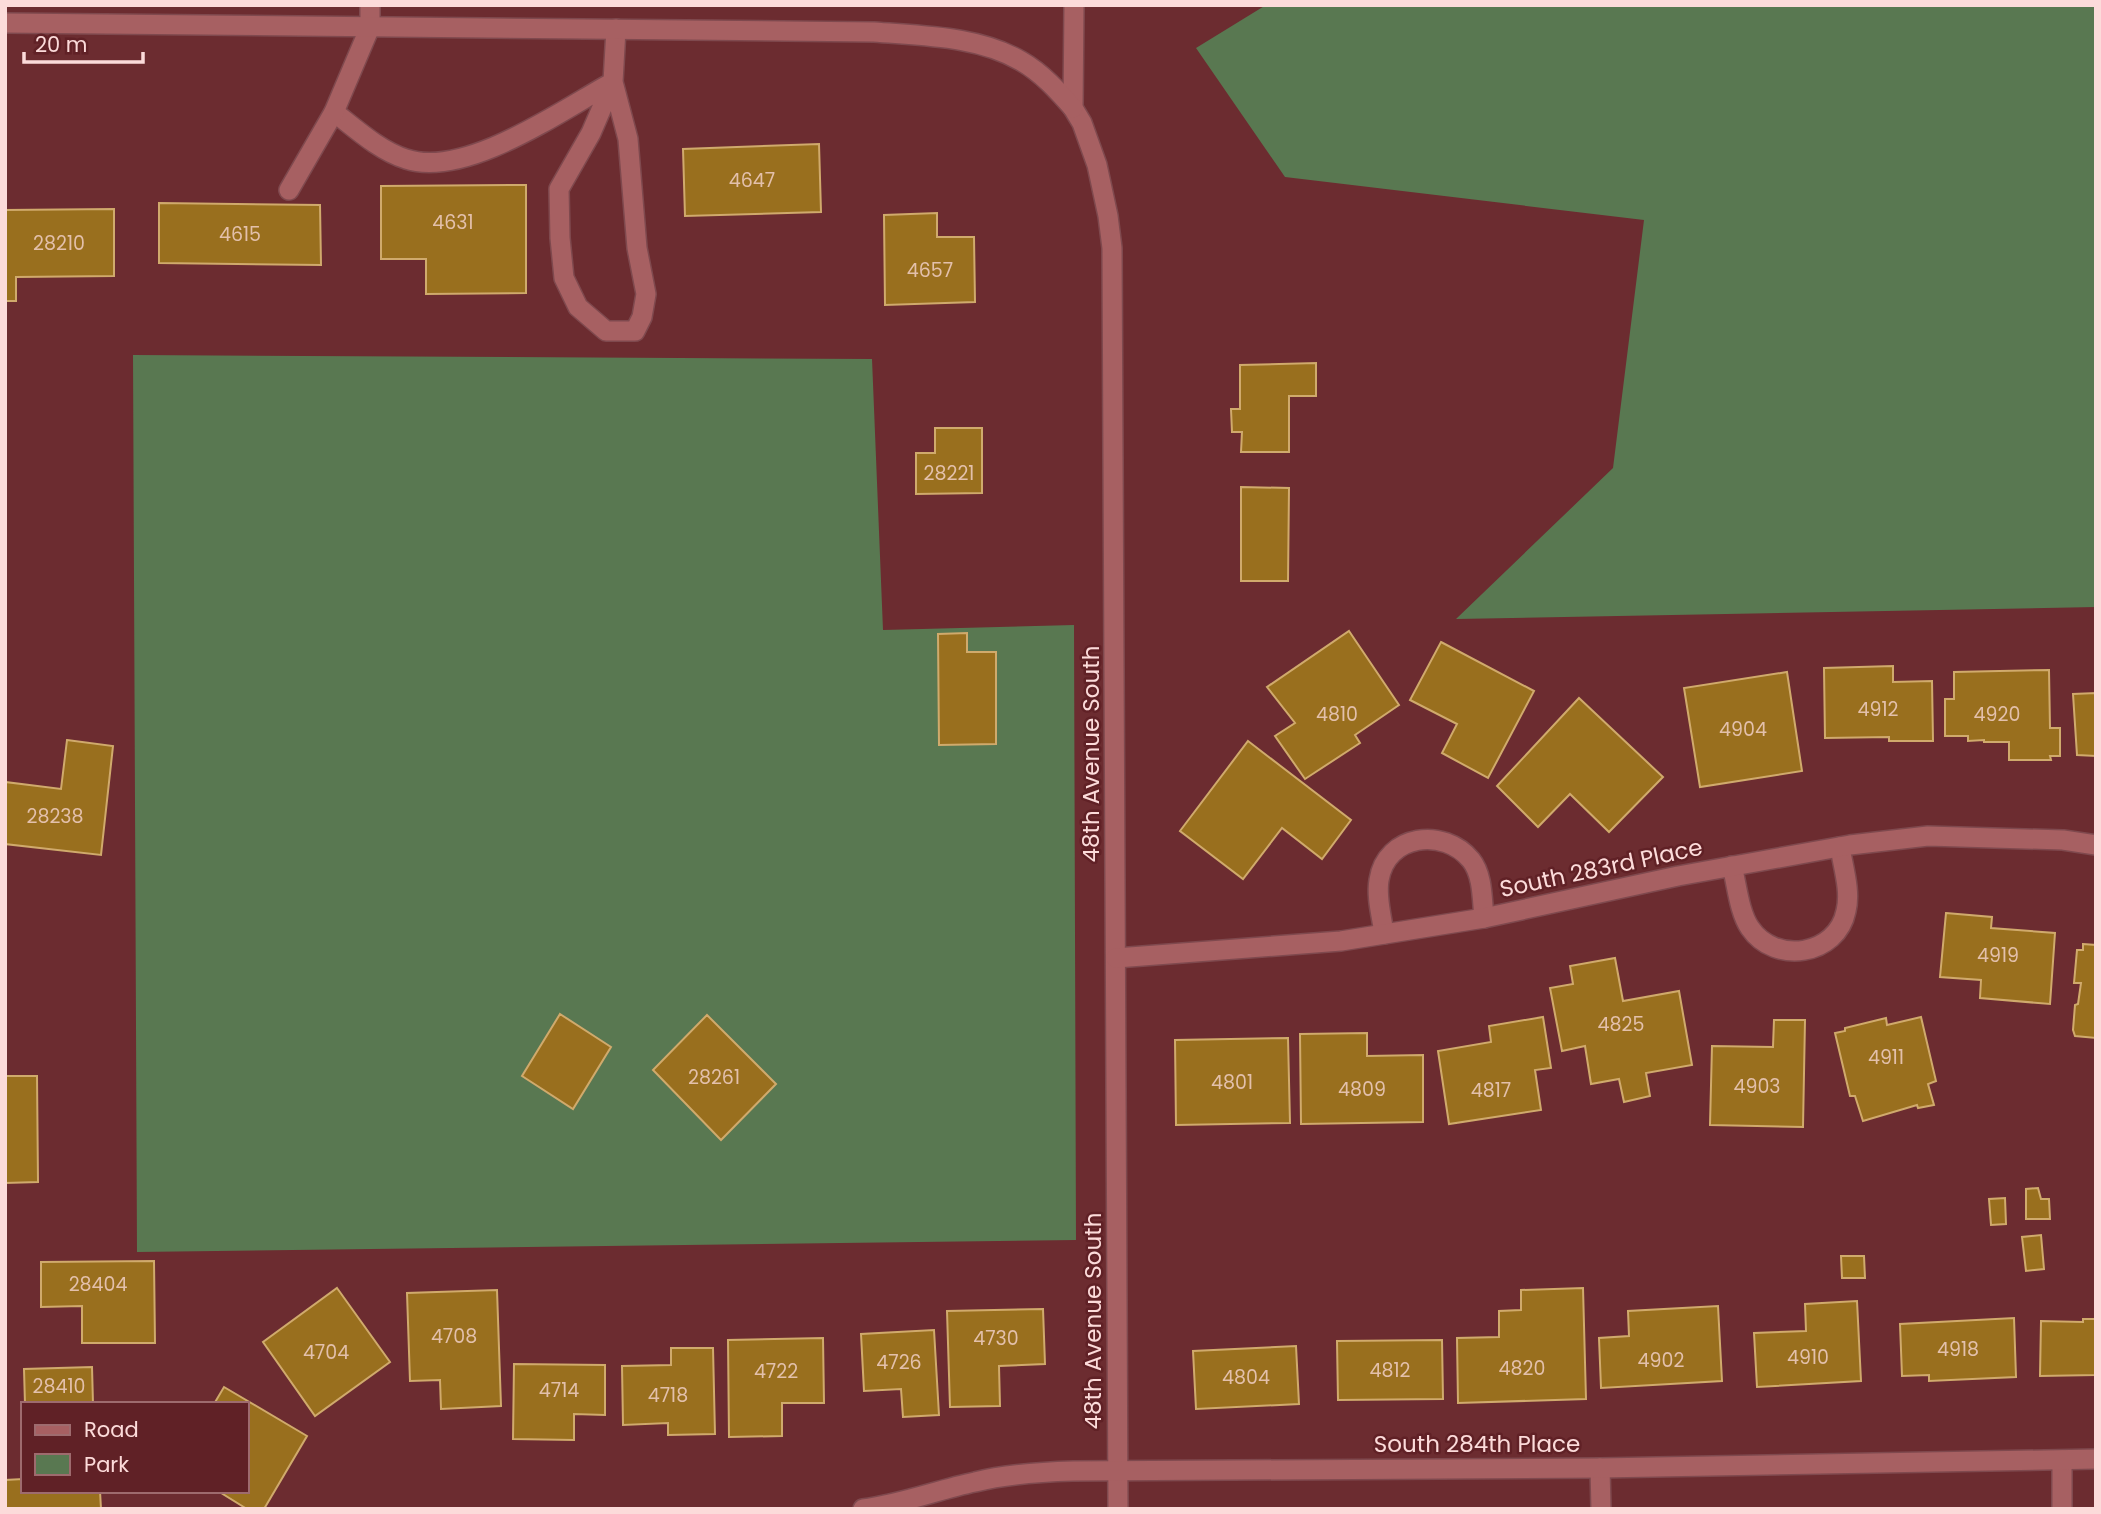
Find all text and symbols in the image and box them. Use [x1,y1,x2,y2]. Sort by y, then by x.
scale bar [24,21,144,65]
text: 20 m [35,30,88,59]
house number: 4647 [729,167,775,194]
house number: 4631 [432,209,474,236]
house number: 4615 [219,221,261,248]
house number: 28210 [33,230,85,257]
house number: 4657 [907,257,953,284]
house number: 28221 [924,460,974,487]
street label: 48th Avenue South [1075,646,1107,862]
house number: 4912 [1858,696,1899,723]
house number: 4810 [1316,701,1358,728]
house number: 4920 [1974,701,2020,728]
house number: 4904 [1719,716,1767,743]
house number: 28238 [26,803,84,830]
street label: South 283rd Place [1497,831,1705,905]
house number: 4919 [1977,942,2019,969]
house number: 4825 [1598,1011,1644,1038]
house number: 4911 [1868,1044,1904,1071]
house number: 28261 [688,1064,740,1091]
house number: 4801 [1211,1069,1253,1096]
house number: 4903 [1733,1073,1781,1100]
house number: 4809 [1338,1076,1386,1103]
house number: 4817 [1471,1077,1511,1104]
street label: 48th Avenue South [1077,1213,1109,1429]
house number: 28404 [69,1271,127,1298]
house number: 4708 [431,1323,477,1350]
house number: 4730 [973,1325,1019,1352]
house number: 4918 [1937,1336,1979,1363]
house number: 4704 [303,1339,349,1366]
house number: 4910 [1787,1344,1829,1371]
house number: 4902 [1638,1347,1684,1374]
house number: 4726 [876,1349,922,1376]
house number: 4820 [1499,1355,1545,1382]
house number: 4812 [1370,1357,1411,1384]
house number: 4722 [754,1358,798,1385]
house number: 4804 [1222,1364,1270,1391]
house number: 28410 [33,1373,85,1400]
house number: 4714 [539,1377,579,1404]
house number: 4718 [648,1382,688,1409]
legend [21,1402,248,1493]
text: Road [84,1415,139,1444]
street label: South 284th Place [1374,1428,1580,1460]
text: Park [84,1450,129,1479]

